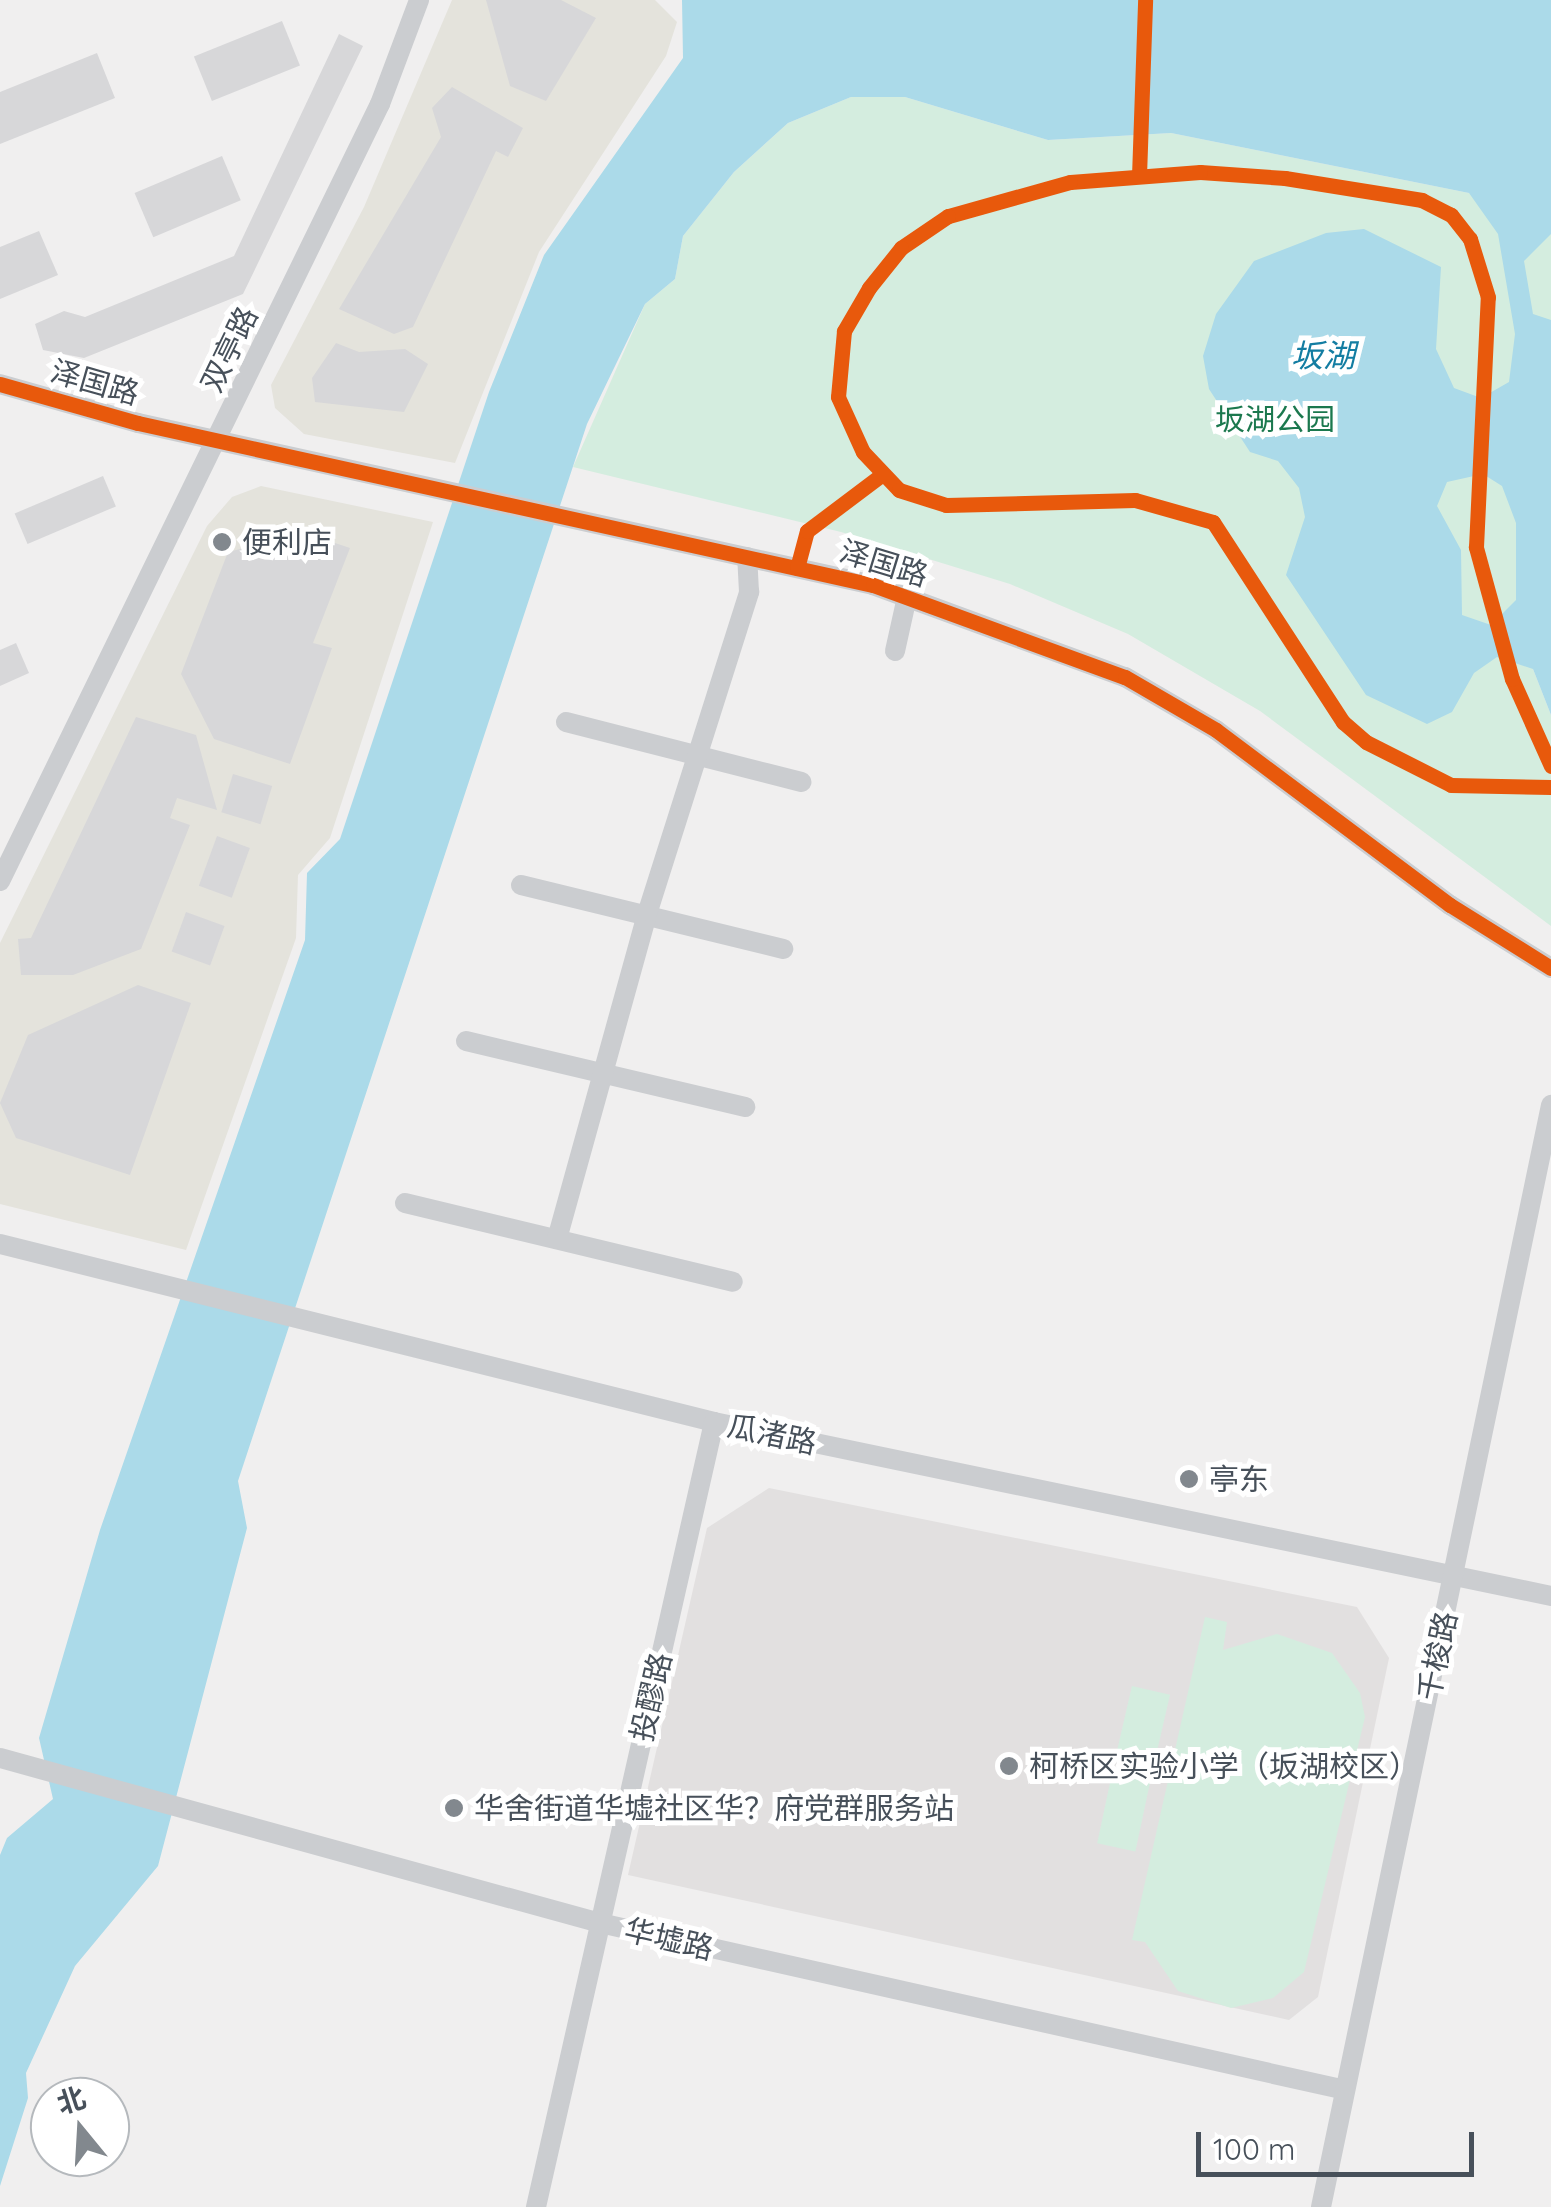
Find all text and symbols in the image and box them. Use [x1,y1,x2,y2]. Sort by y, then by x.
street label: 双亭路 [193,301,265,397]
water label: 坂湖 [1291,336,1355,374]
street label: 泽国路 [47,352,143,412]
park label: 坂湖公园 [1215,401,1335,437]
place label: 便利店 [242,524,332,560]
marker: 便利店 [211,531,233,553]
street label: 泽国路 [836,533,932,593]
street label: 瓜渚路 [724,1407,820,1461]
place label: 亭东 [1209,1461,1269,1497]
marker: 亭东 [1178,1468,1200,1490]
street label: 千梭路 [1410,1608,1464,1704]
street label: 投醪路 [623,1649,679,1745]
place label: 柯桥区实验小学（坂湖校区） [1029,1748,1419,1784]
marker: 柯桥区实验小学（坂湖校区） [998,1755,1020,1777]
place label: 华舍街道华墟社区华？府党群服务站 [474,1790,954,1826]
marker: 华舍街道华墟社区华？府党群服务站 [443,1797,465,1819]
street label: 华墟路 [621,1911,717,1967]
north arrow [30,2077,130,2177]
text: 北 [52,2079,90,2121]
scale bar [1201,2112,1478,2174]
text: 100 m [1213,2130,1295,2168]

